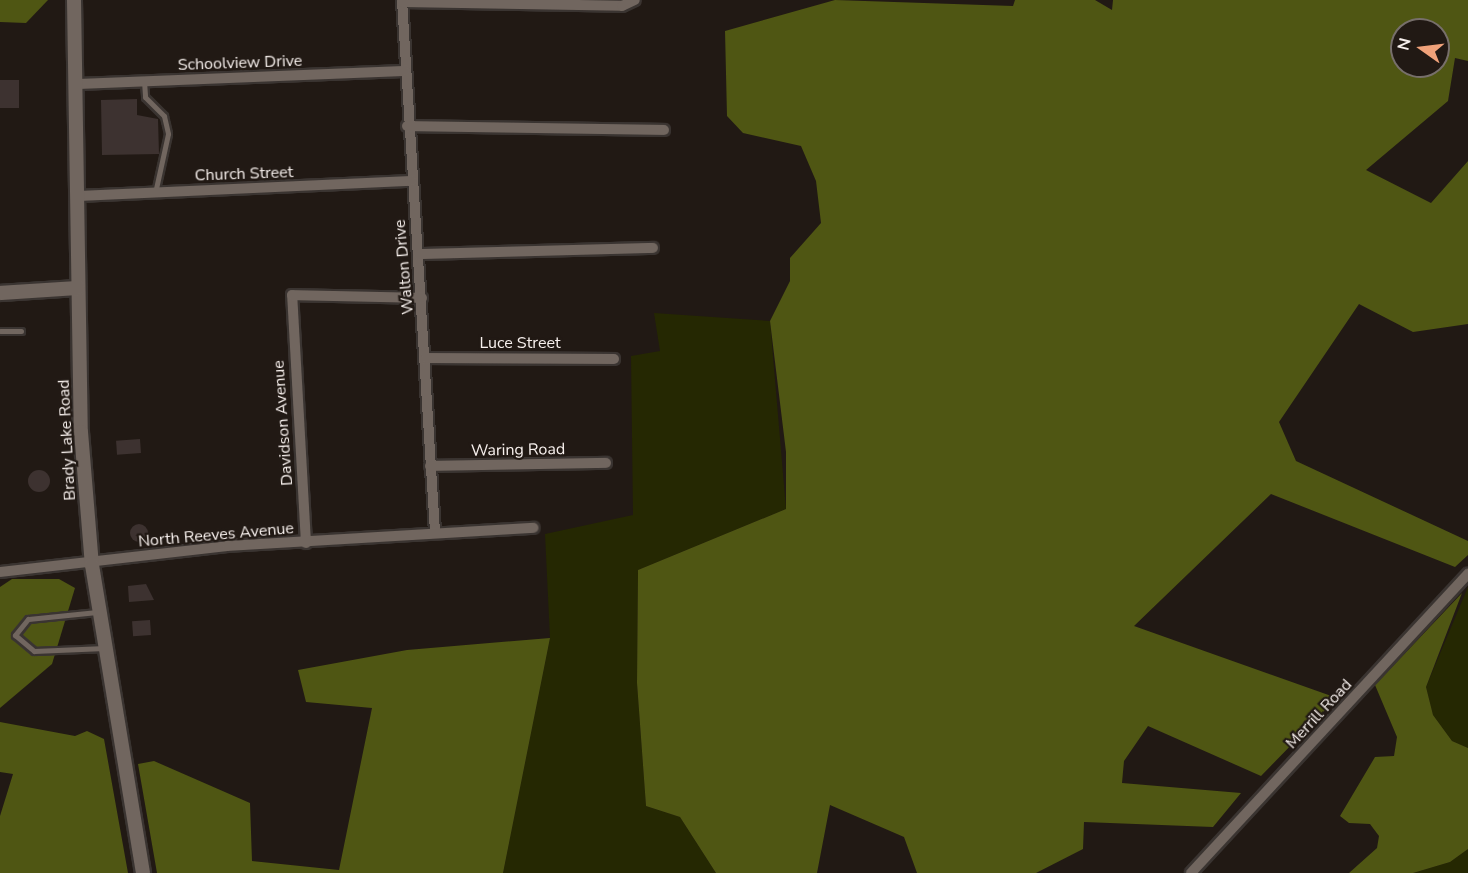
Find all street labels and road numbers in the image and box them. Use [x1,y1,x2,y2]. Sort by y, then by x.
street label: Schoolview Drive [177,51,303,75]
street label: Church Street [194,163,294,185]
street label: Walton Drive [390,219,418,315]
street label: Luce Street [479,333,561,353]
street label: Davidson Avenue [269,360,297,486]
street label: Brady Lake Road [54,379,80,501]
street label: Waring Road [471,440,565,460]
street label: North Reeves Avenue [137,519,295,551]
street label: Merrill Road [1282,675,1356,753]

